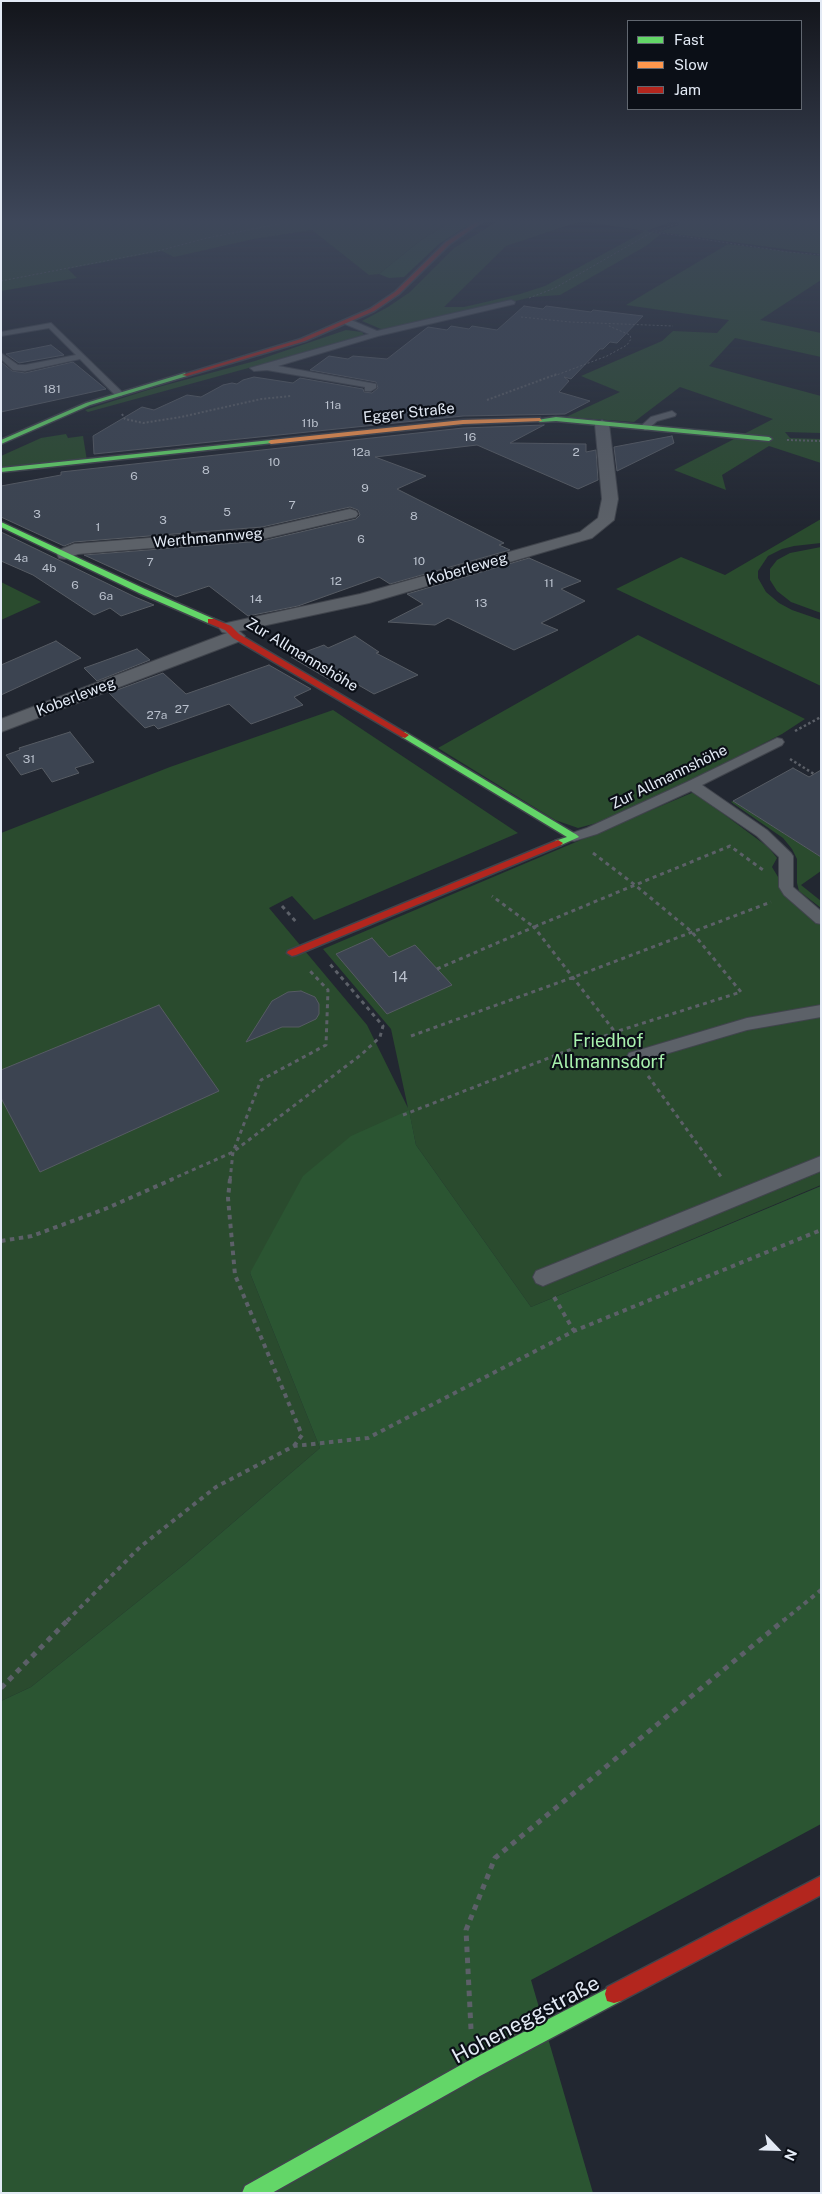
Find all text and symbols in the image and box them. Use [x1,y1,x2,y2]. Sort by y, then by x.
legend [627,20,802,110]
text: Fast [674,31,704,48]
text: Slow [674,56,708,73]
text: Jam [674,81,701,98]
house number: 181 [43,382,61,396]
house number: 11a [325,398,341,412]
street label: Egger Straße [362,399,456,427]
house number: 11b [302,416,318,430]
house number: 16 [464,430,476,444]
house number: 12a [352,445,370,459]
house number: 2 [572,445,580,459]
house number: 10 [268,455,280,469]
house number: 8 [202,463,210,477]
house number: 6 [130,469,138,483]
house number: 9 [361,481,369,495]
house number: 7 [288,498,296,512]
house number: 5 [223,505,231,519]
house number: 3 [33,507,41,521]
house number: 8 [410,509,418,523]
house number: 3 [159,513,167,527]
house number: 1 [96,520,100,534]
street label: Werthmannweg [152,524,264,552]
house number: 6 [357,532,365,546]
street label: Koberleweg [424,549,510,589]
house number: 4a [14,551,28,565]
house number: 10 [413,554,425,568]
house number: 7 [146,555,154,569]
house number: 4b [42,561,56,575]
house number: 12 [330,574,342,588]
house number: 11 [544,576,554,590]
house number: 6 [71,578,79,592]
house number: 6a [99,589,113,603]
house number: 14 [250,592,262,606]
house number: 13 [475,596,487,610]
street label: Zur Allmannshöhe [243,614,361,696]
street label: Koberleweg [34,674,118,720]
house number: 27 [175,702,189,716]
house number: 27a [147,708,167,722]
street label: Zur Allmannshöhe [608,741,730,813]
house number: 31 [23,752,35,766]
house number: 14 [392,968,408,986]
park label: Friedhof Allmannsdorf [551,1030,665,1072]
street label: Hoheneggstraße [448,1970,604,2070]
north arrow [752,2124,802,2174]
text: N [781,2147,800,2163]

